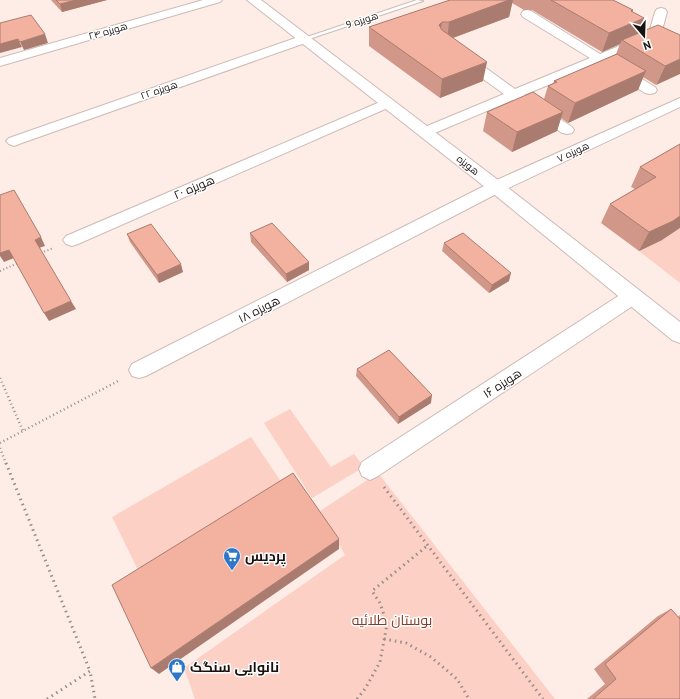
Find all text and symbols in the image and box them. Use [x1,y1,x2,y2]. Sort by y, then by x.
street label: هویزه 9 [344,9,380,31]
north arrow [624,16,664,56]
street label: هویزه ‍۲۴ [87,19,129,43]
text: N [642,38,653,53]
street label: هویزه ‍۲۲ [139,78,179,102]
street label: هویزه ۷ [555,139,591,165]
street label: هویزه [454,152,482,178]
street label: هویزه ‍۲۰ [171,172,217,202]
street label: هویزه ‍۱۸ [236,292,282,326]
street label: هویزه ‍۱۶ [480,365,524,401]
supermarket icon: پردیس [222,546,242,571]
place label: پردیس [245,547,286,567]
park label: بوستان طلائیه [352,611,432,629]
shop icon: نانوایی سنگک [167,657,187,682]
place label: نانوایی سنگک [190,658,279,676]

